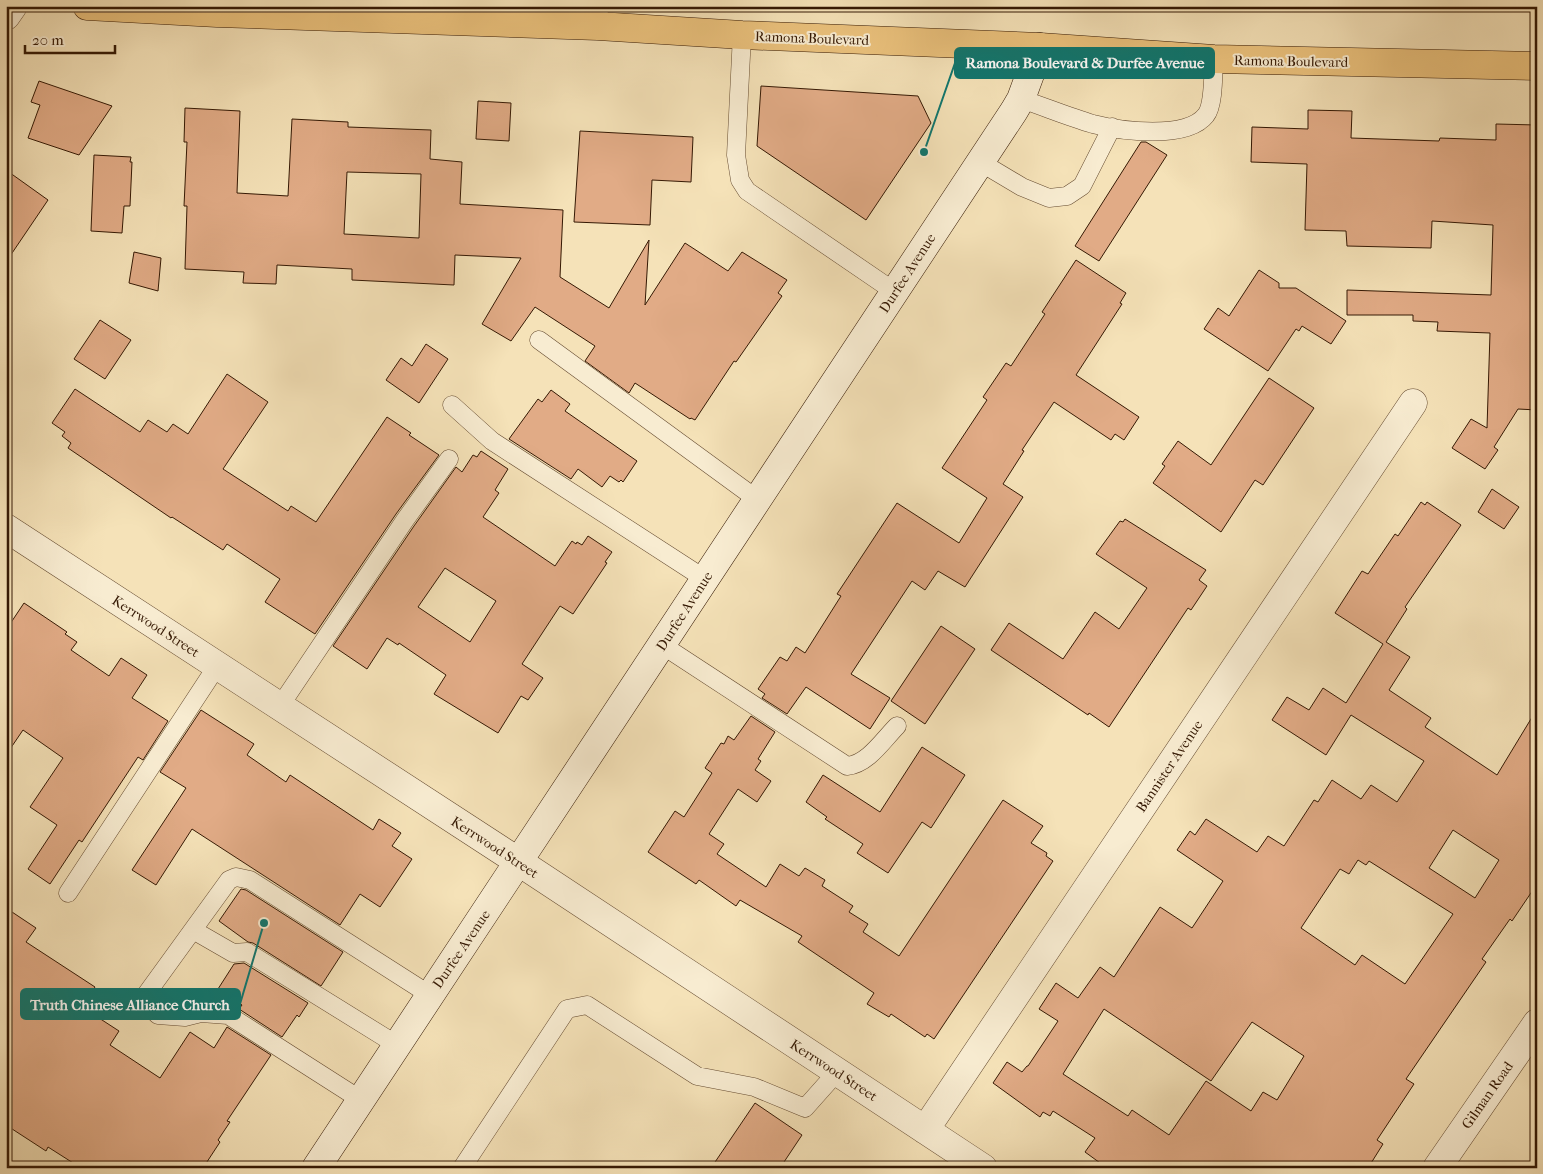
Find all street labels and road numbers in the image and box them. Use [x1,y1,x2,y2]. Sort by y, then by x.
street label: Ramona Boulevard [755,28,870,49]
street label: Ramona Boulevard [1234,52,1349,71]
street label: Durfee Avenue [876,230,939,316]
street label: Durfee Avenue [653,568,716,654]
street label: Kerrwood Street [109,592,203,661]
street label: Bannister Avenue [1132,717,1206,815]
street label: Kerrwood Street [448,813,542,882]
street label: Durfee Avenue [429,907,494,992]
street label: Kerrwood Street [787,1036,881,1105]
street label: Gilman Road [1458,1058,1517,1132]

